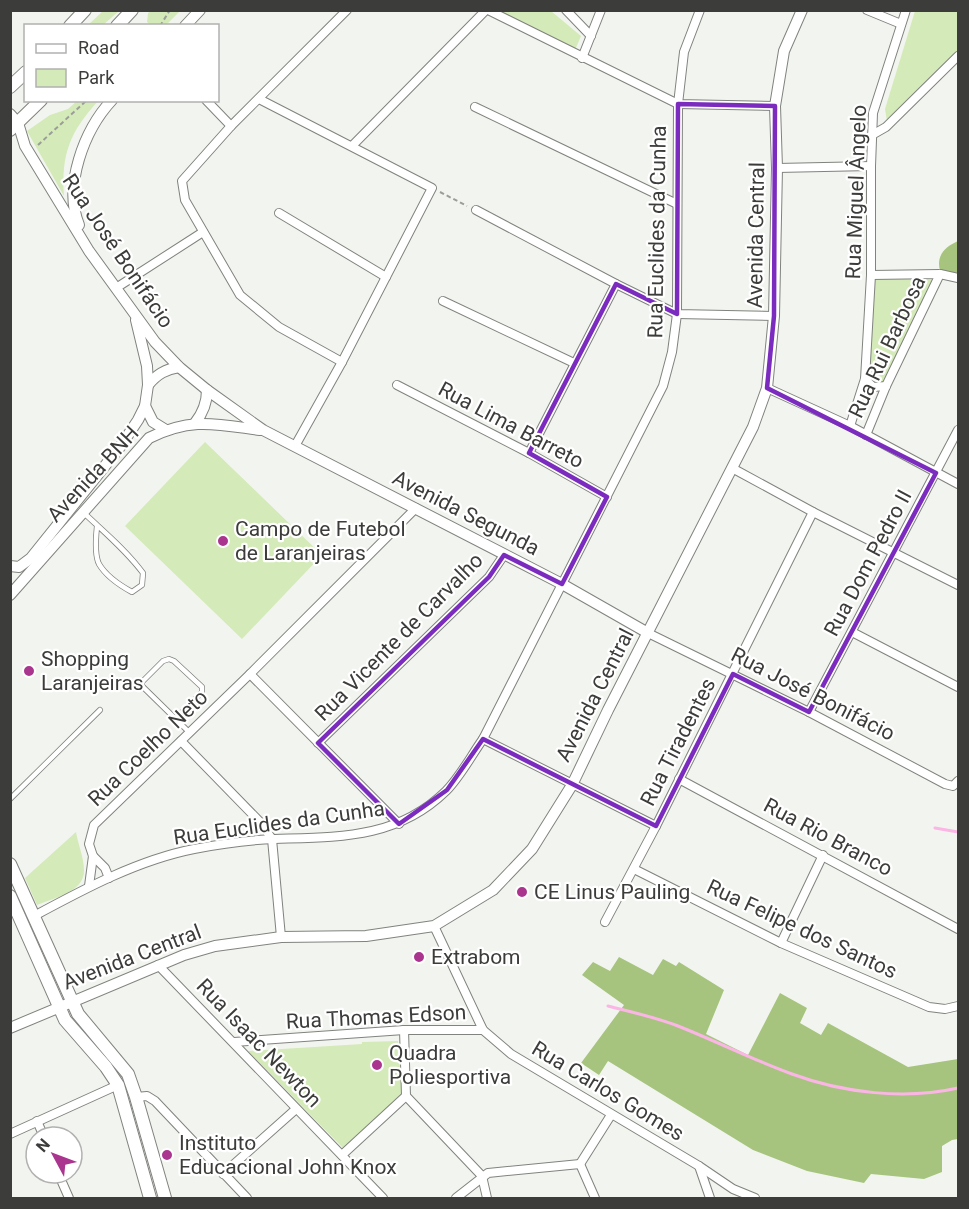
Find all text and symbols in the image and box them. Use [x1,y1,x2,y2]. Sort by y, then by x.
legend [24,24,219,102]
text: Road [78,37,119,58]
text: Park [78,67,115,88]
street label: Rua Miguel Ângelo [841,104,871,280]
street label: Rua Euclides da Cunha [643,125,671,339]
street label: Avenida Central [743,162,769,308]
street label: Rua José Bonifácio [58,169,178,333]
street label: Rua Rui Barbosa [844,272,930,422]
street label: Rua Lima Barreto [434,377,588,473]
street label: Avenida BNH [42,421,144,527]
street label: Avenida Segunda [389,466,543,560]
street label: Rua Dom Pedro II [819,486,917,640]
place label: Campo de Futebol de Laranjeiras [235,517,406,565]
marker: Campo de Futebol de Laranjeiras [216,534,230,548]
street label: Rua Vicente de Carvalho [310,548,488,726]
street label: Avenida Central [551,624,639,766]
street label: Rua José Bonifácio [727,642,899,746]
place label: Shopping Laranjeiras [41,647,144,695]
marker: Shopping Laranjeiras [22,664,36,678]
street label: Rua Tiradentes [636,674,720,810]
street label: Rua Coelho Neto [83,685,213,811]
street label: Rua Rio Branco [760,793,896,881]
street label: Rua Euclides da Cunha [172,796,386,850]
street label: Rua Felipe dos Santos [703,874,901,984]
place label: CE Linus Pauling [534,880,690,904]
marker: CE Linus Pauling [515,885,529,899]
street label: Avenida Central [60,920,204,994]
place label: Extrabom [431,945,521,969]
marker: Extrabom [412,950,426,964]
street label: Rua Isaac Newton [192,974,326,1112]
street label: Rua Thomas Edson [285,1000,467,1034]
street label: Rua Carlos Gomes [528,1036,688,1146]
place label: Quadra Poliesportiva [389,1041,511,1089]
marker: Quadra Poliesportiva [370,1058,384,1072]
north arrow [24,1125,84,1185]
place label: Instituto Educacional John Knox [179,1131,397,1179]
text: N [32,1135,54,1156]
marker: Instituto Educacional John Knox [160,1148,174,1162]

